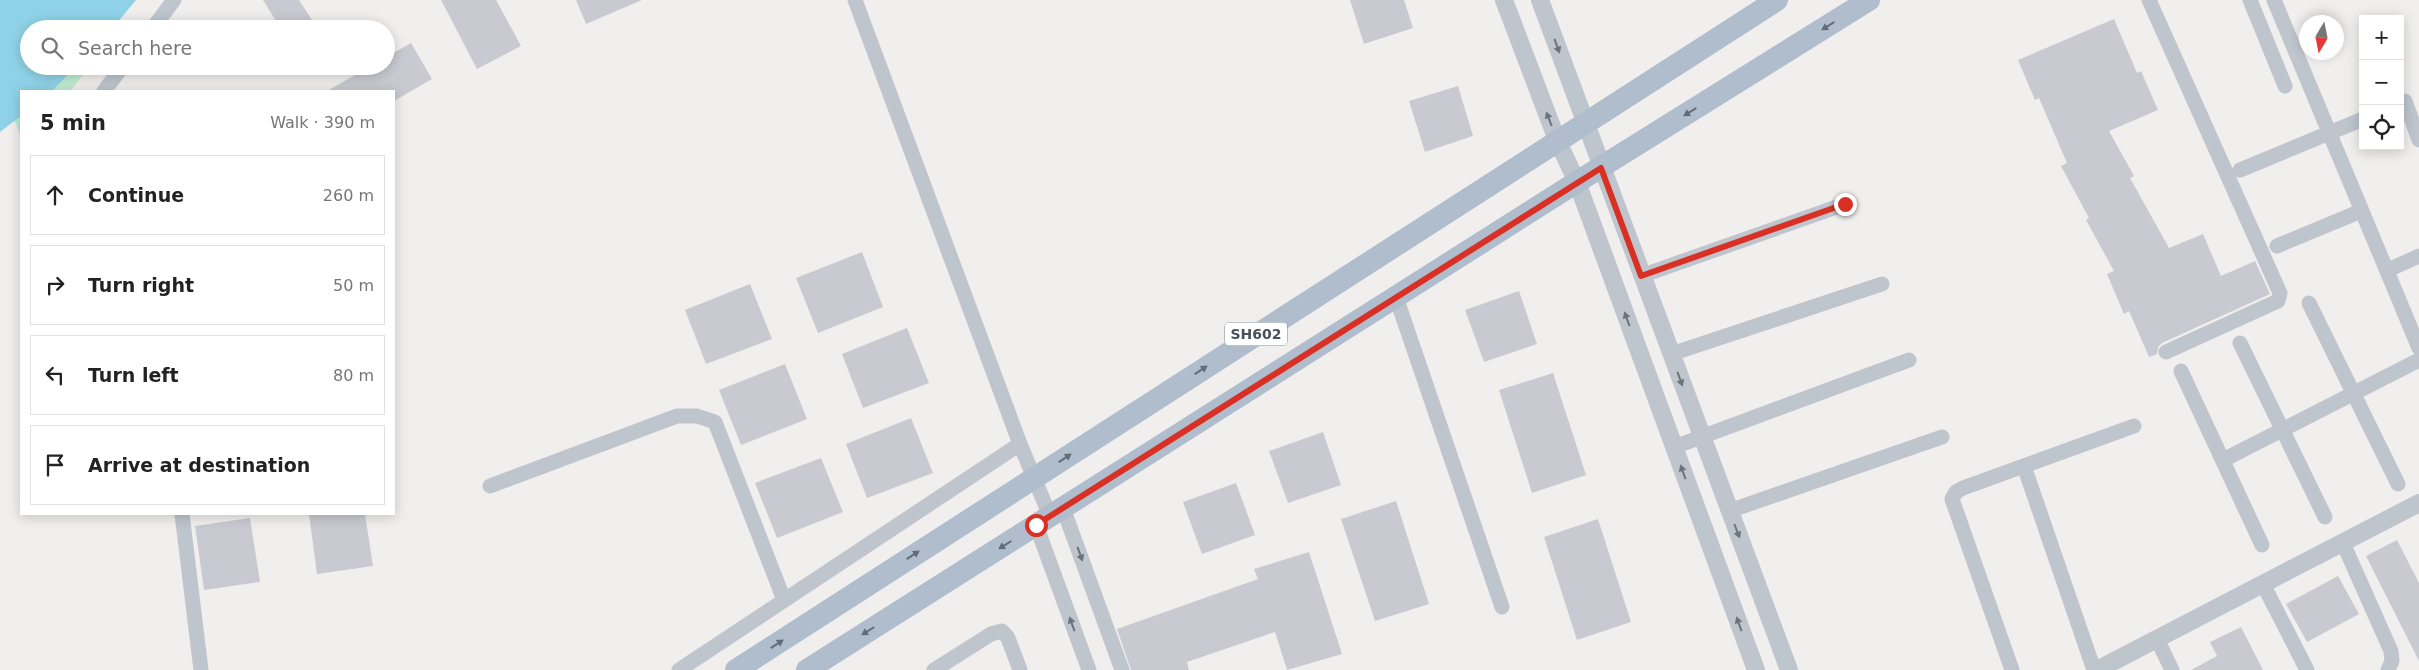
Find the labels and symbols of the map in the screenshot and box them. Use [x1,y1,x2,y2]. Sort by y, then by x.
north arrow [2299,15,2344,60]
one-way arrow [1821,21,1834,31]
one-way arrow [1554,38,1561,53]
one-way arrow [1683,108,1697,117]
one-way arrow [1545,111,1553,126]
route end [1834,193,1857,216]
one-way arrow [1623,311,1631,326]
road number: SH602 [1225,322,1287,346]
one-way arrow [1194,365,1208,374]
one-way arrow [1676,372,1684,387]
one-way arrow [1058,453,1071,463]
one-way arrow [1679,464,1687,479]
route start [1025,514,1048,537]
one-way arrow [1733,524,1741,539]
one-way arrow [998,540,1012,549]
one-way arrow [1077,546,1084,561]
one-way arrow [907,551,920,560]
one-way arrow [1068,616,1076,631]
one-way arrow [1735,616,1743,631]
one-way arrow [861,627,874,636]
one-way arrow [770,639,783,648]

